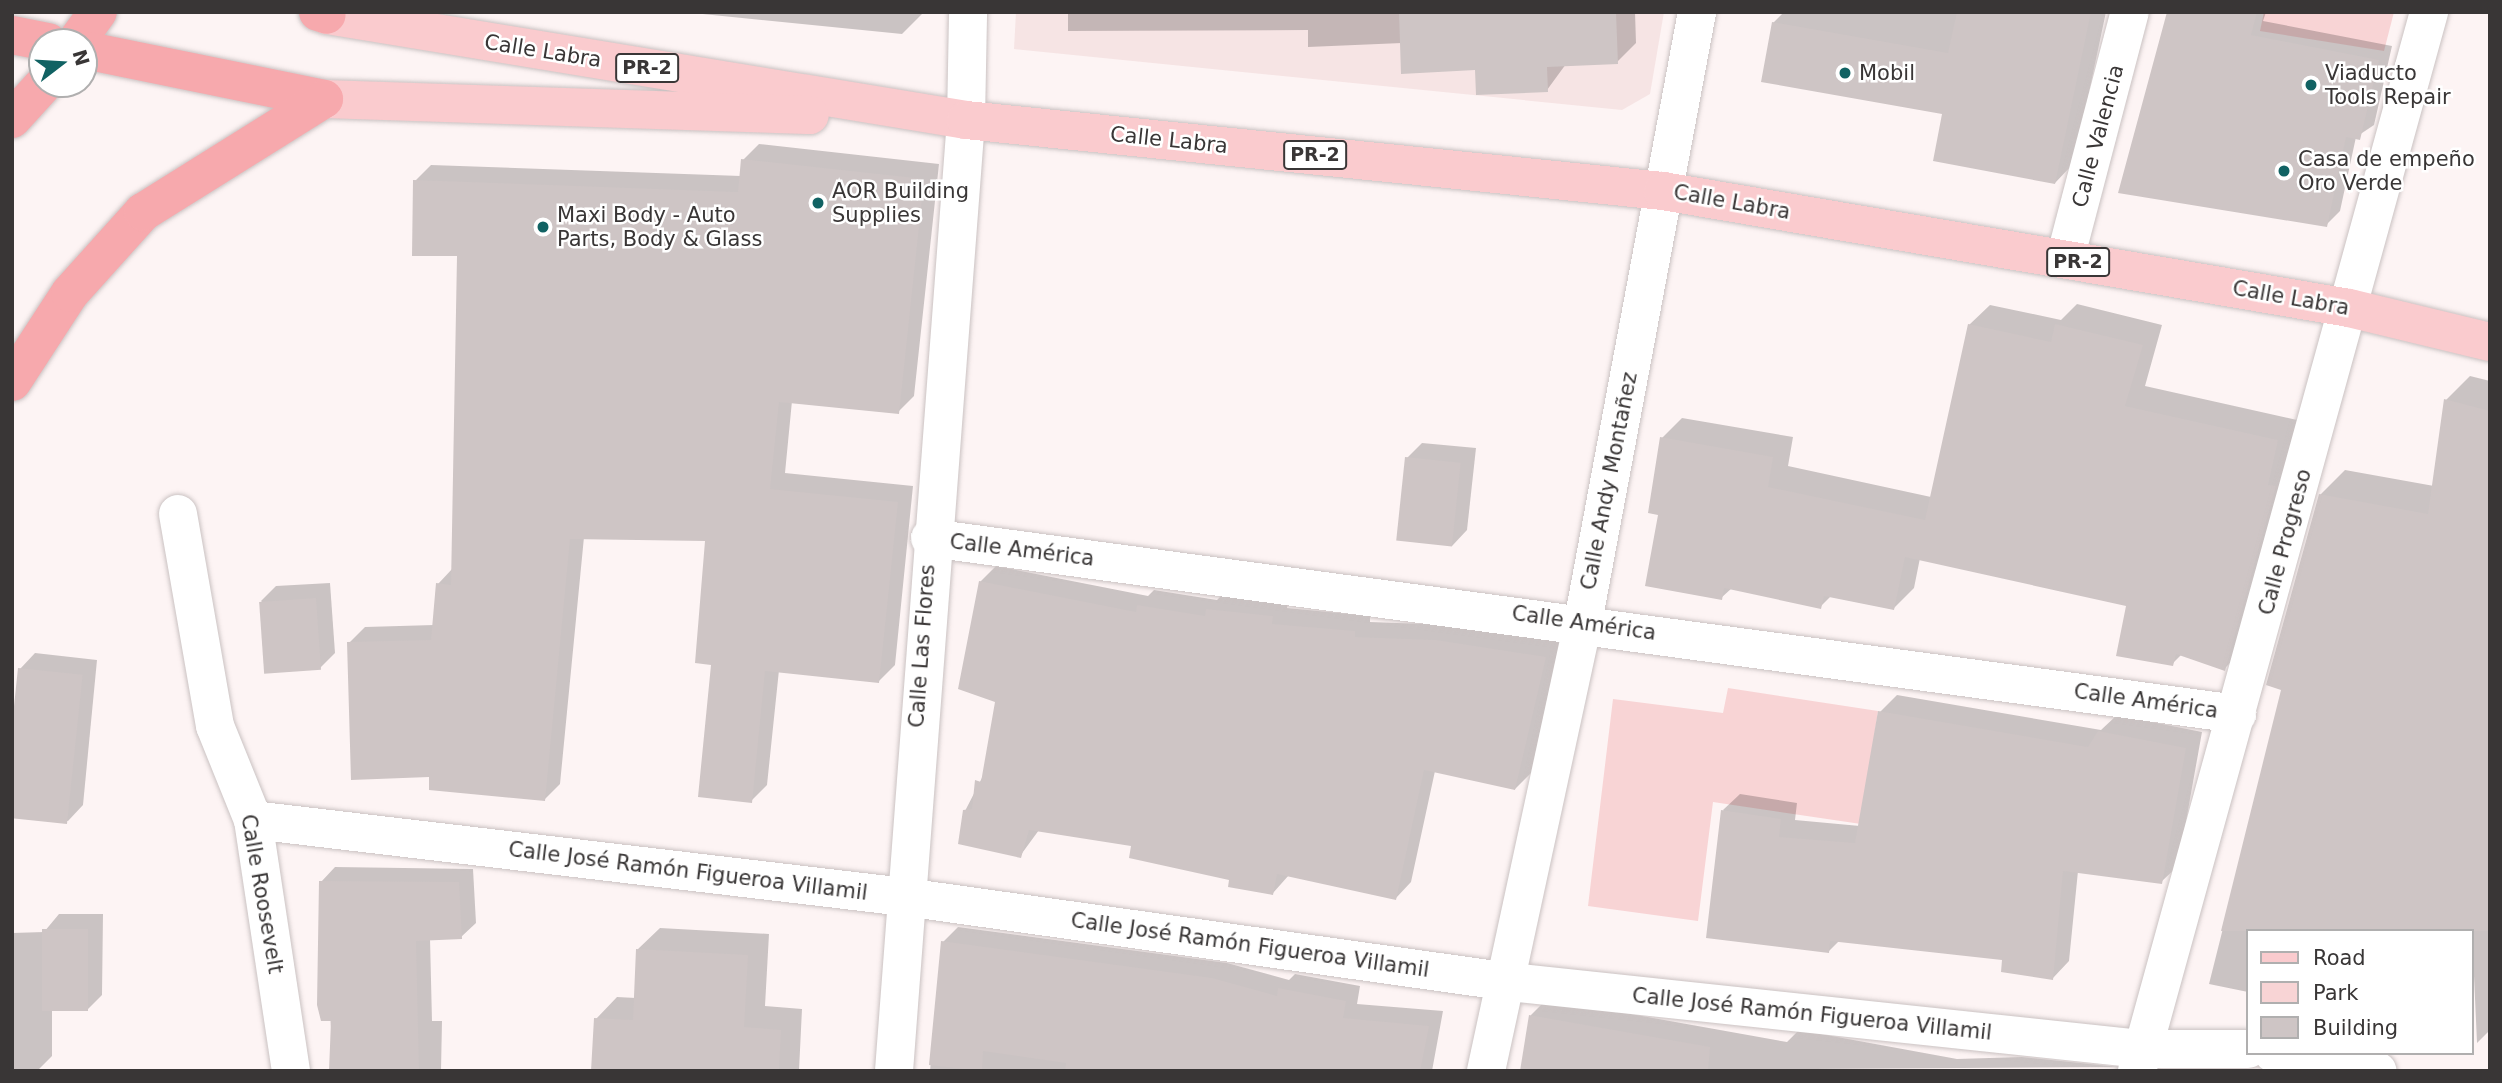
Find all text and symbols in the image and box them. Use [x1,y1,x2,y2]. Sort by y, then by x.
north arrow [28,28,98,98]
street label: Calle Labra [483,29,603,73]
text: N [68,47,94,68]
road number: PR-2 [614,52,680,83]
place label: Mobil [1859,60,1915,86]
place label: Viaducto Tools Repair [2325,60,2451,110]
street label: Calle Valencia [2067,62,2129,210]
marker: Mobil [1837,65,1853,81]
marker: Viaducto Tools Repair [2303,77,2319,93]
street label: Calle Labra [1109,121,1229,159]
road number: PR-2 [1282,140,1348,170]
place label: Casa de empeño Oro Verde [2298,146,2475,196]
marker: Casa de empeño Oro Verde [2276,163,2292,179]
place label: AOR Building Supplies [832,178,969,228]
street label: Calle Labra [1672,179,1792,225]
marker: AOR Building Supplies [810,195,826,211]
place label: Maxi Body - Auto Parts, Body & Glass [557,202,762,252]
marker: Maxi Body - Auto Parts, Body & Glass [535,219,551,235]
road number: PR-2 [2045,246,2111,278]
street label: Calle Labra [2231,275,2351,321]
street label: Calle Andy Montañez [1575,370,1643,592]
street label: Calle Progreso [2253,466,2317,618]
street label: Calle América [948,529,1096,571]
street label: Calle Las Flores [904,563,940,729]
street label: Calle América [1510,600,1658,646]
street label: Calle América [2072,678,2220,724]
street label: Calle Roosevelt [236,812,288,976]
street label: Calle José Ramón Figueroa Villamil [507,836,869,906]
street label: Calle José Ramón Figueroa Villamil [1069,907,1431,983]
legend [2246,929,2474,1055]
text: Road [2313,946,2366,970]
text: Park [2313,981,2358,1005]
street label: Calle José Ramón Figueroa Villamil [1631,983,1993,1045]
text: Building [2313,1016,2398,1040]

